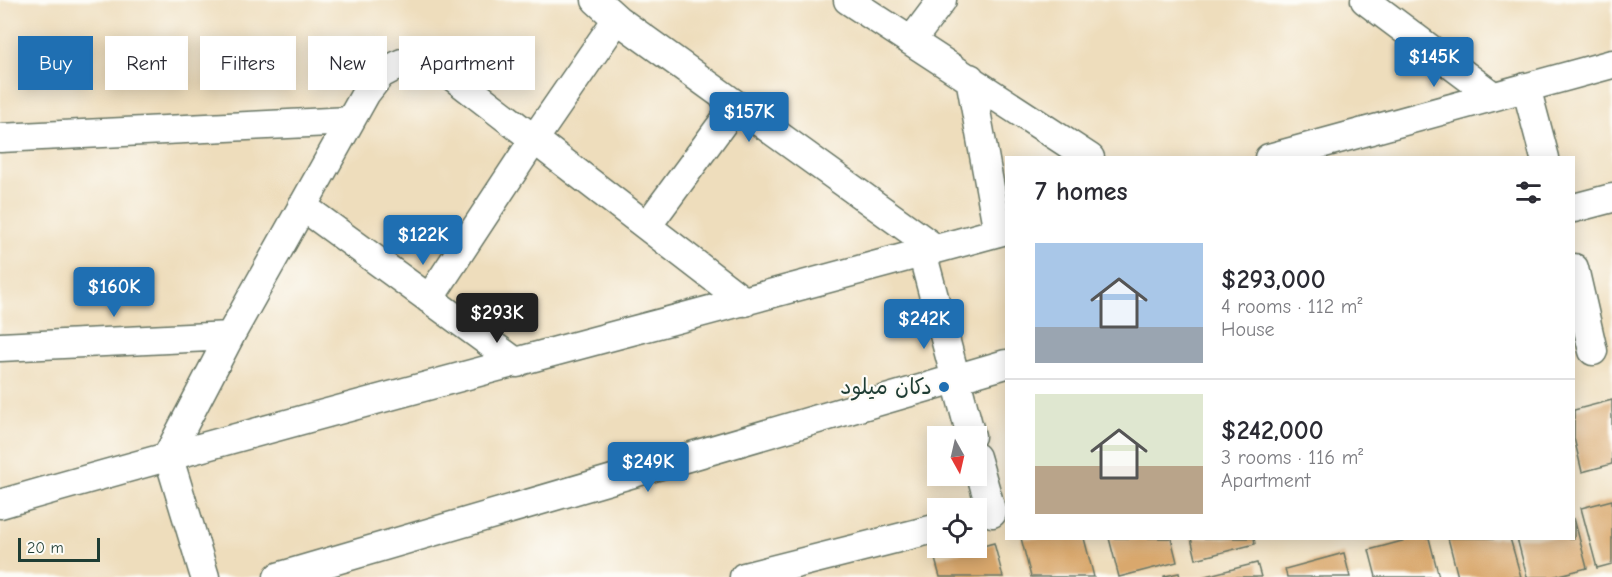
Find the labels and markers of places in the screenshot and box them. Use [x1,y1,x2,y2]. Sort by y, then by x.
pin: $145K [1392,37,1476,88]
pin: $157K [707,92,791,143]
pin: $122K [381,215,465,266]
pin: $160K [72,267,156,318]
pin: $293K [455,293,539,344]
pin: $242K [882,299,966,350]
place label: دكان ميلود [840,374,932,401]
marker: دكان ميلود [937,380,951,394]
pin: $249K [606,442,690,493]

